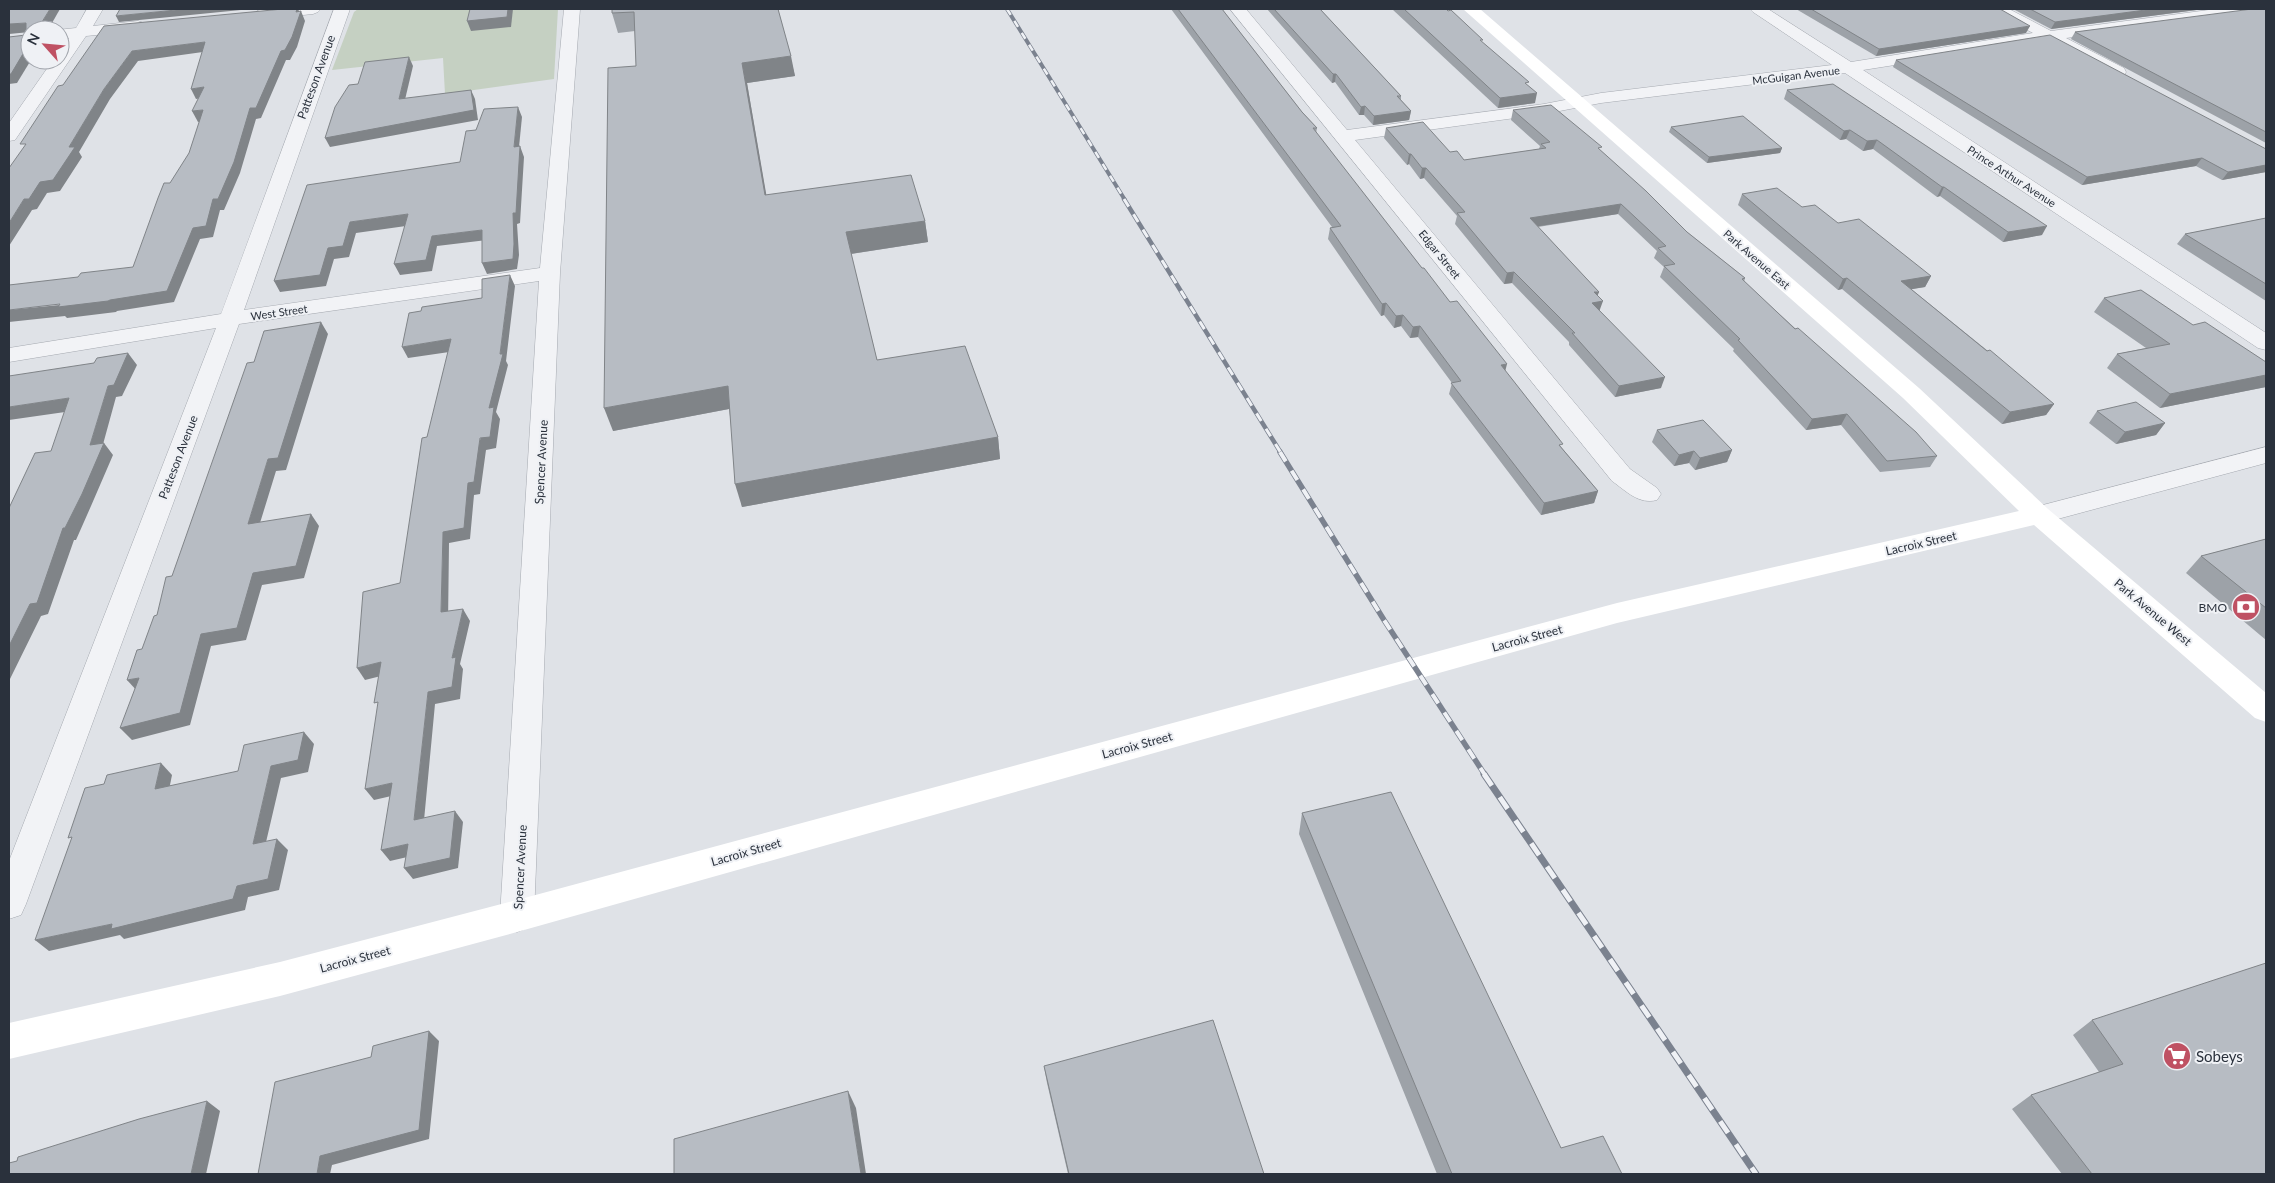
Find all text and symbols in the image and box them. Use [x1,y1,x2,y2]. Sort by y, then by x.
north arrow [20,20,70,70]
text: N [23,30,43,48]
street label: Patteson Avenue [294,33,338,121]
street label: McGuigan Avenue [1751,63,1841,87]
street label: Prince Arthur Avenue [1965,143,2059,210]
street label: Edgar Street [1416,227,1464,281]
street label: Park Avenue East [1721,227,1793,291]
street label: West Street [250,302,308,322]
street label: Patteson Avenue [155,413,201,501]
street label: Spencer Avenue [531,419,551,505]
street label: Lacroix Street [1884,527,1959,558]
street label: Park Avenue West [2111,575,2195,649]
bank icon: BMO [2231,592,2261,622]
place label: BMO [2198,600,2227,615]
street label: Lacroix Street [1490,621,1565,655]
street label: Lacroix Street [1100,728,1175,762]
street label: Spencer Avenue [510,824,530,910]
street label: Lacroix Street [709,835,783,869]
street label: Lacroix Street [318,942,393,976]
supermarket icon: Sobeys [2162,1041,2192,1071]
place label: Sobeys [2196,1047,2243,1065]

